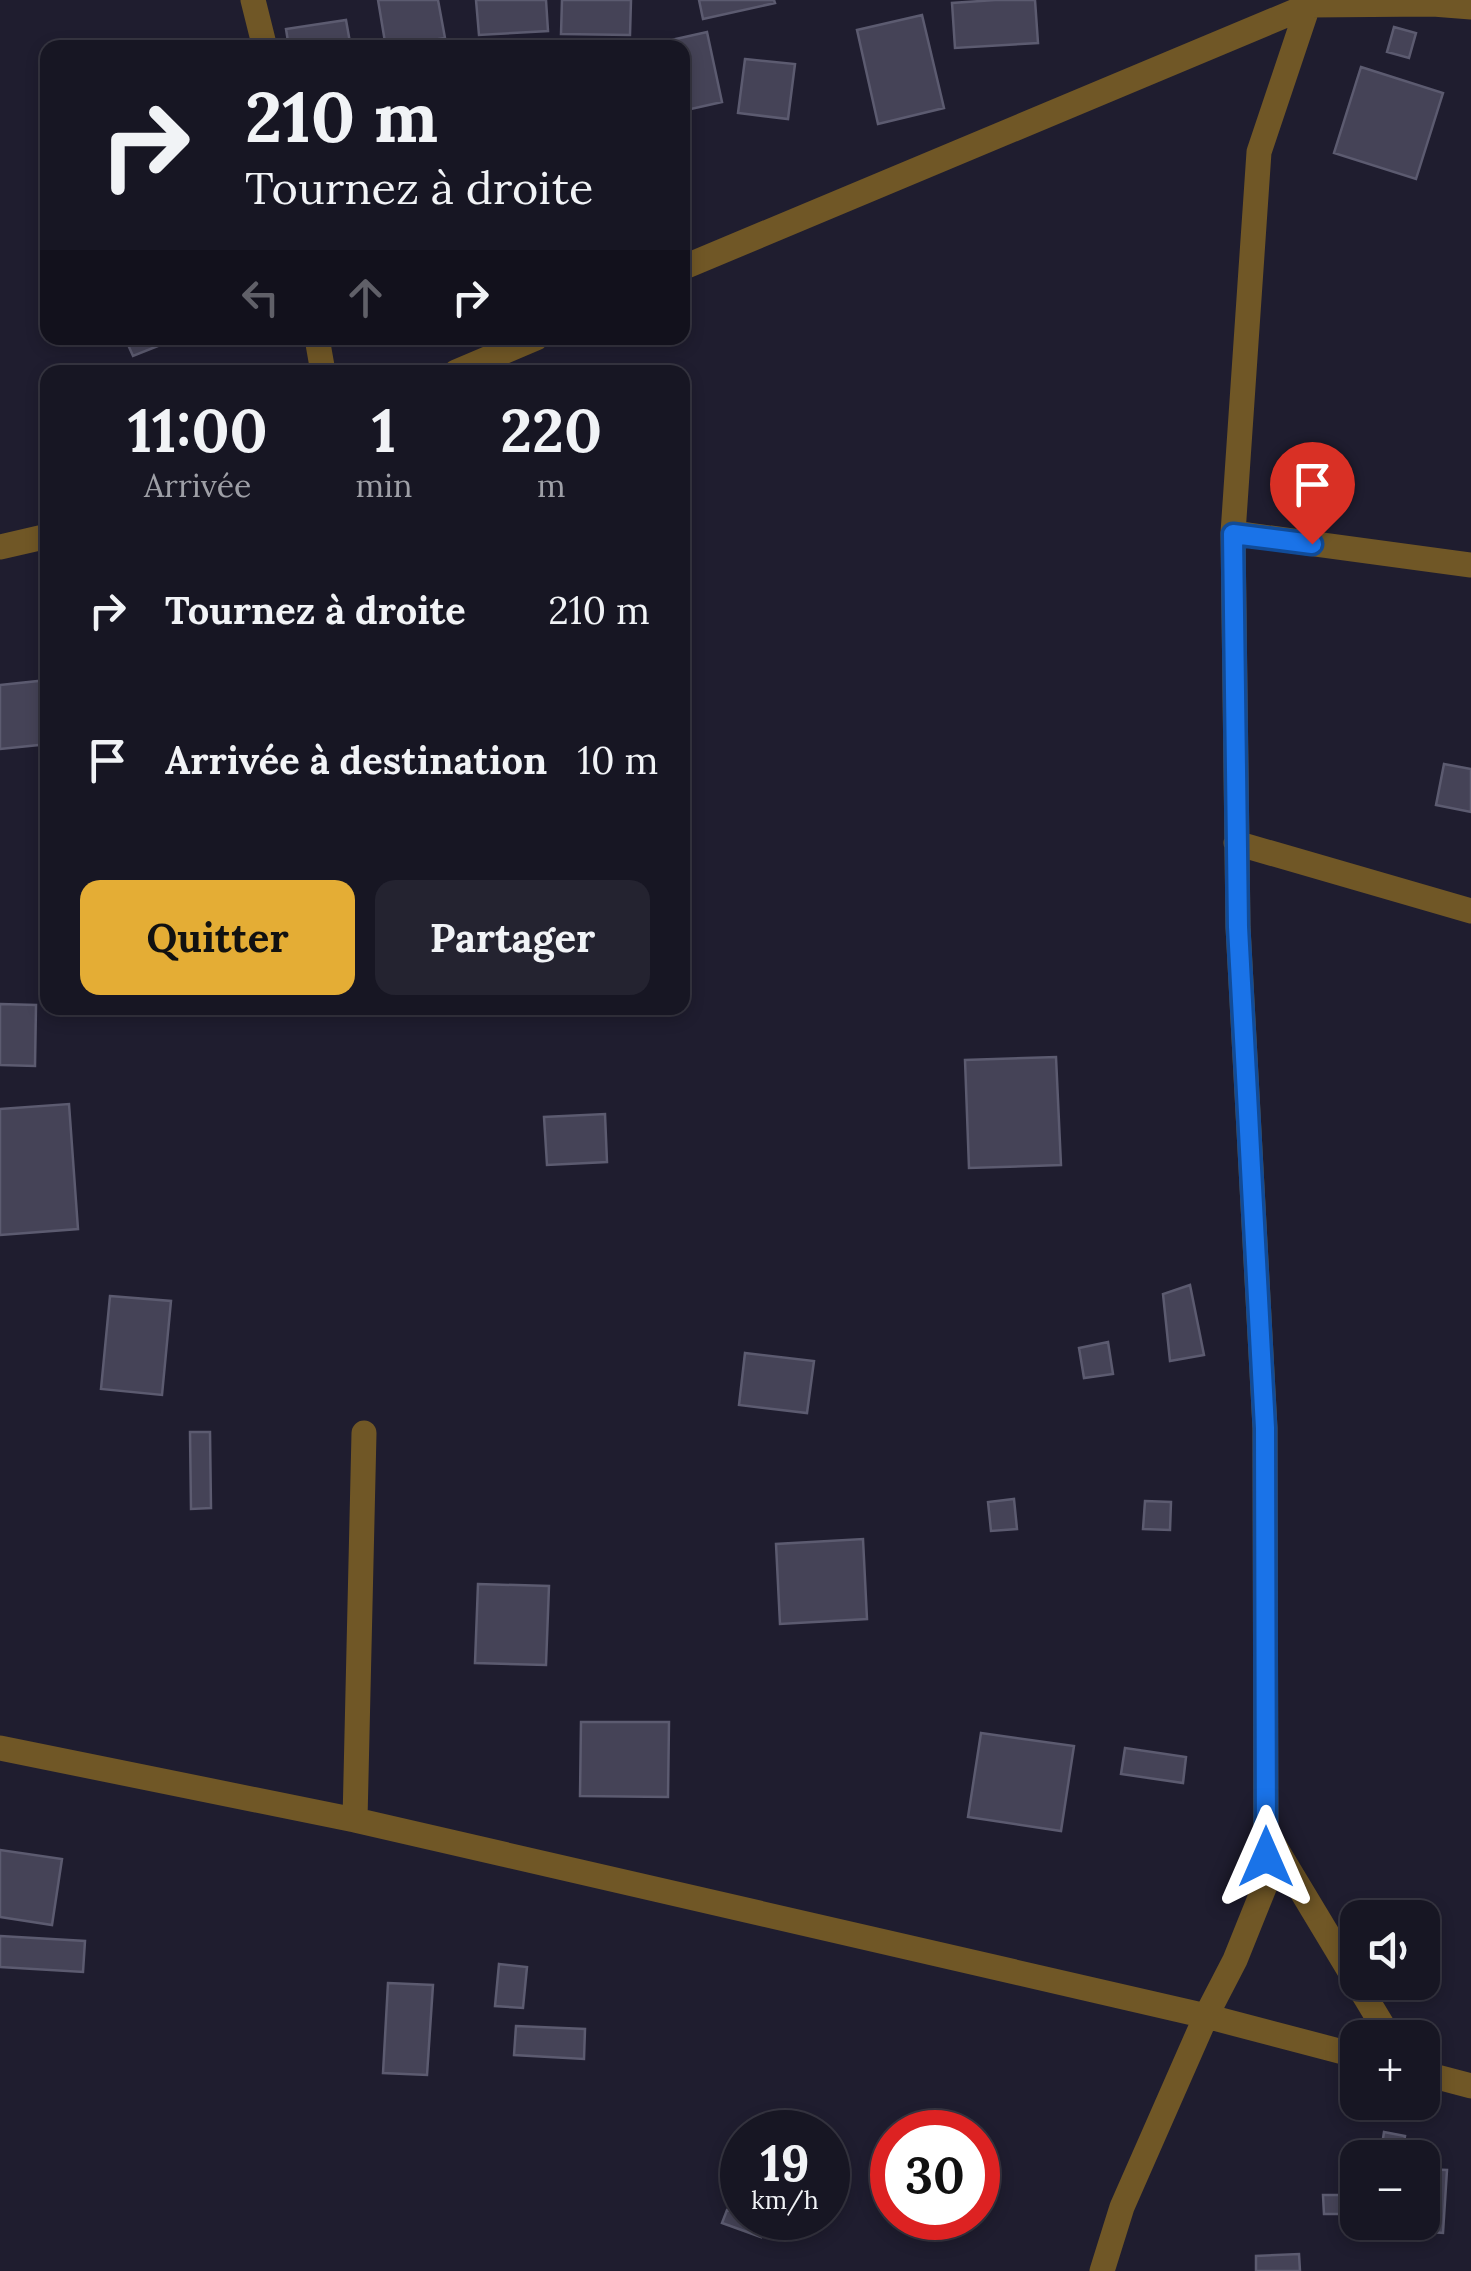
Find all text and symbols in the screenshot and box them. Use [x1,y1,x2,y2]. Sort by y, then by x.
text: 210 m [245,72,438,161]
icon: right [80,80,210,210]
text: Tournez à droite [245,159,593,216]
icon: left [233,270,288,325]
icon: ahead [338,270,393,325]
icon: right [443,270,498,325]
text: 11:00 [128,392,268,468]
text: 1 [372,392,396,468]
text: 220 [500,392,602,468]
pin [1270,442,1355,545]
icon: arrive [1285,457,1340,512]
text: Arrivée [144,465,251,506]
text: min [355,465,412,506]
text: m [537,465,566,506]
icon: right [80,583,135,638]
text: Tournez à droite [165,586,466,634]
text: 210 m [548,586,650,634]
icon: arrive [80,733,135,788]
text: Arrivée à destination [165,736,547,784]
text: 10 m [577,736,659,784]
button: Quitter [80,880,355,995]
button: Partager [375,880,650,995]
position arrow [1214,1805,1318,1909]
map controls [1340,1900,1440,2240]
button: sound [1340,1900,1440,2000]
button: + [1340,2020,1440,2120]
speed limit sign: 30 [870,2110,1000,2240]
text: 19 [760,2131,810,2195]
button: − [1340,2140,1440,2240]
text: km/h [751,2184,819,2216]

